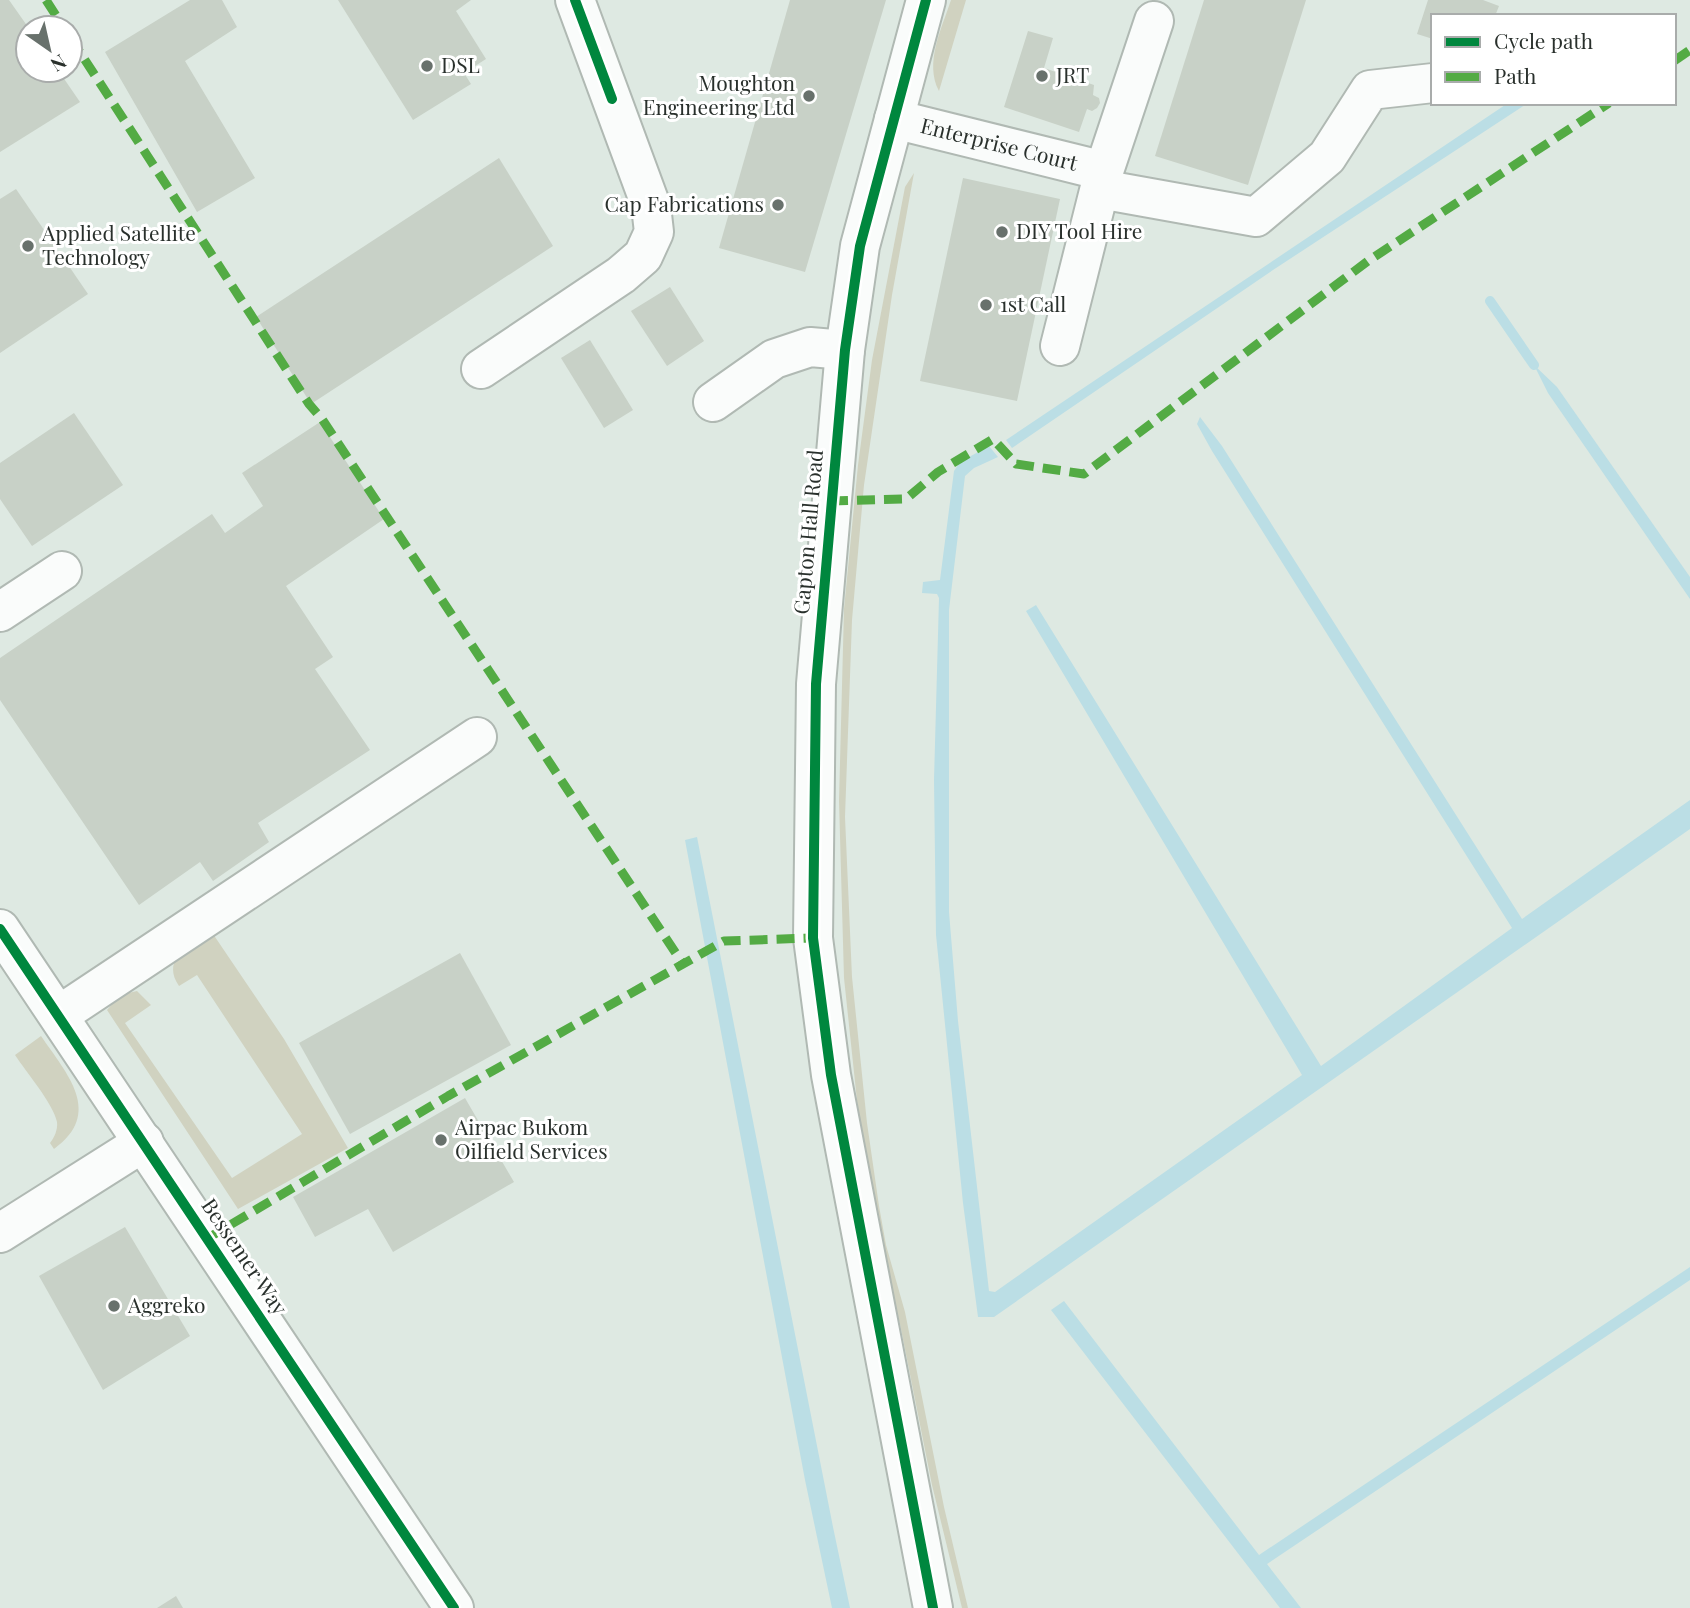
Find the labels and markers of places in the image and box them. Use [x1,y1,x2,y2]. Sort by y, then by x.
place label: DSL [441,50,480,78]
marker: DSL [419,58,435,74]
place label: JRT [1055,60,1089,88]
place label: Moughton Engineering Ltd [643,68,795,120]
marker: JRT [1034,68,1050,84]
marker: Moughton Engineering Ltd [801,88,817,104]
place label: Cap Fabrications [605,189,764,217]
marker: Cap Fabrications [770,197,786,213]
place label: DIY Tool Hire [1016,216,1142,244]
place label: Applied Satellite Technology [41,218,196,270]
marker: DIY Tool Hire [994,224,1010,240]
marker: Applied Satellite Technology [20,238,36,254]
place label: 1st Call [1000,289,1066,317]
marker: 1st Call [978,297,994,313]
place label: Airpac Bukom Oilfield Services [454,1112,608,1164]
marker: Airpac Bukom Oilfield Services [433,1132,449,1148]
place label: Aggreko [127,1290,205,1318]
marker: Aggreko [106,1298,122,1314]

